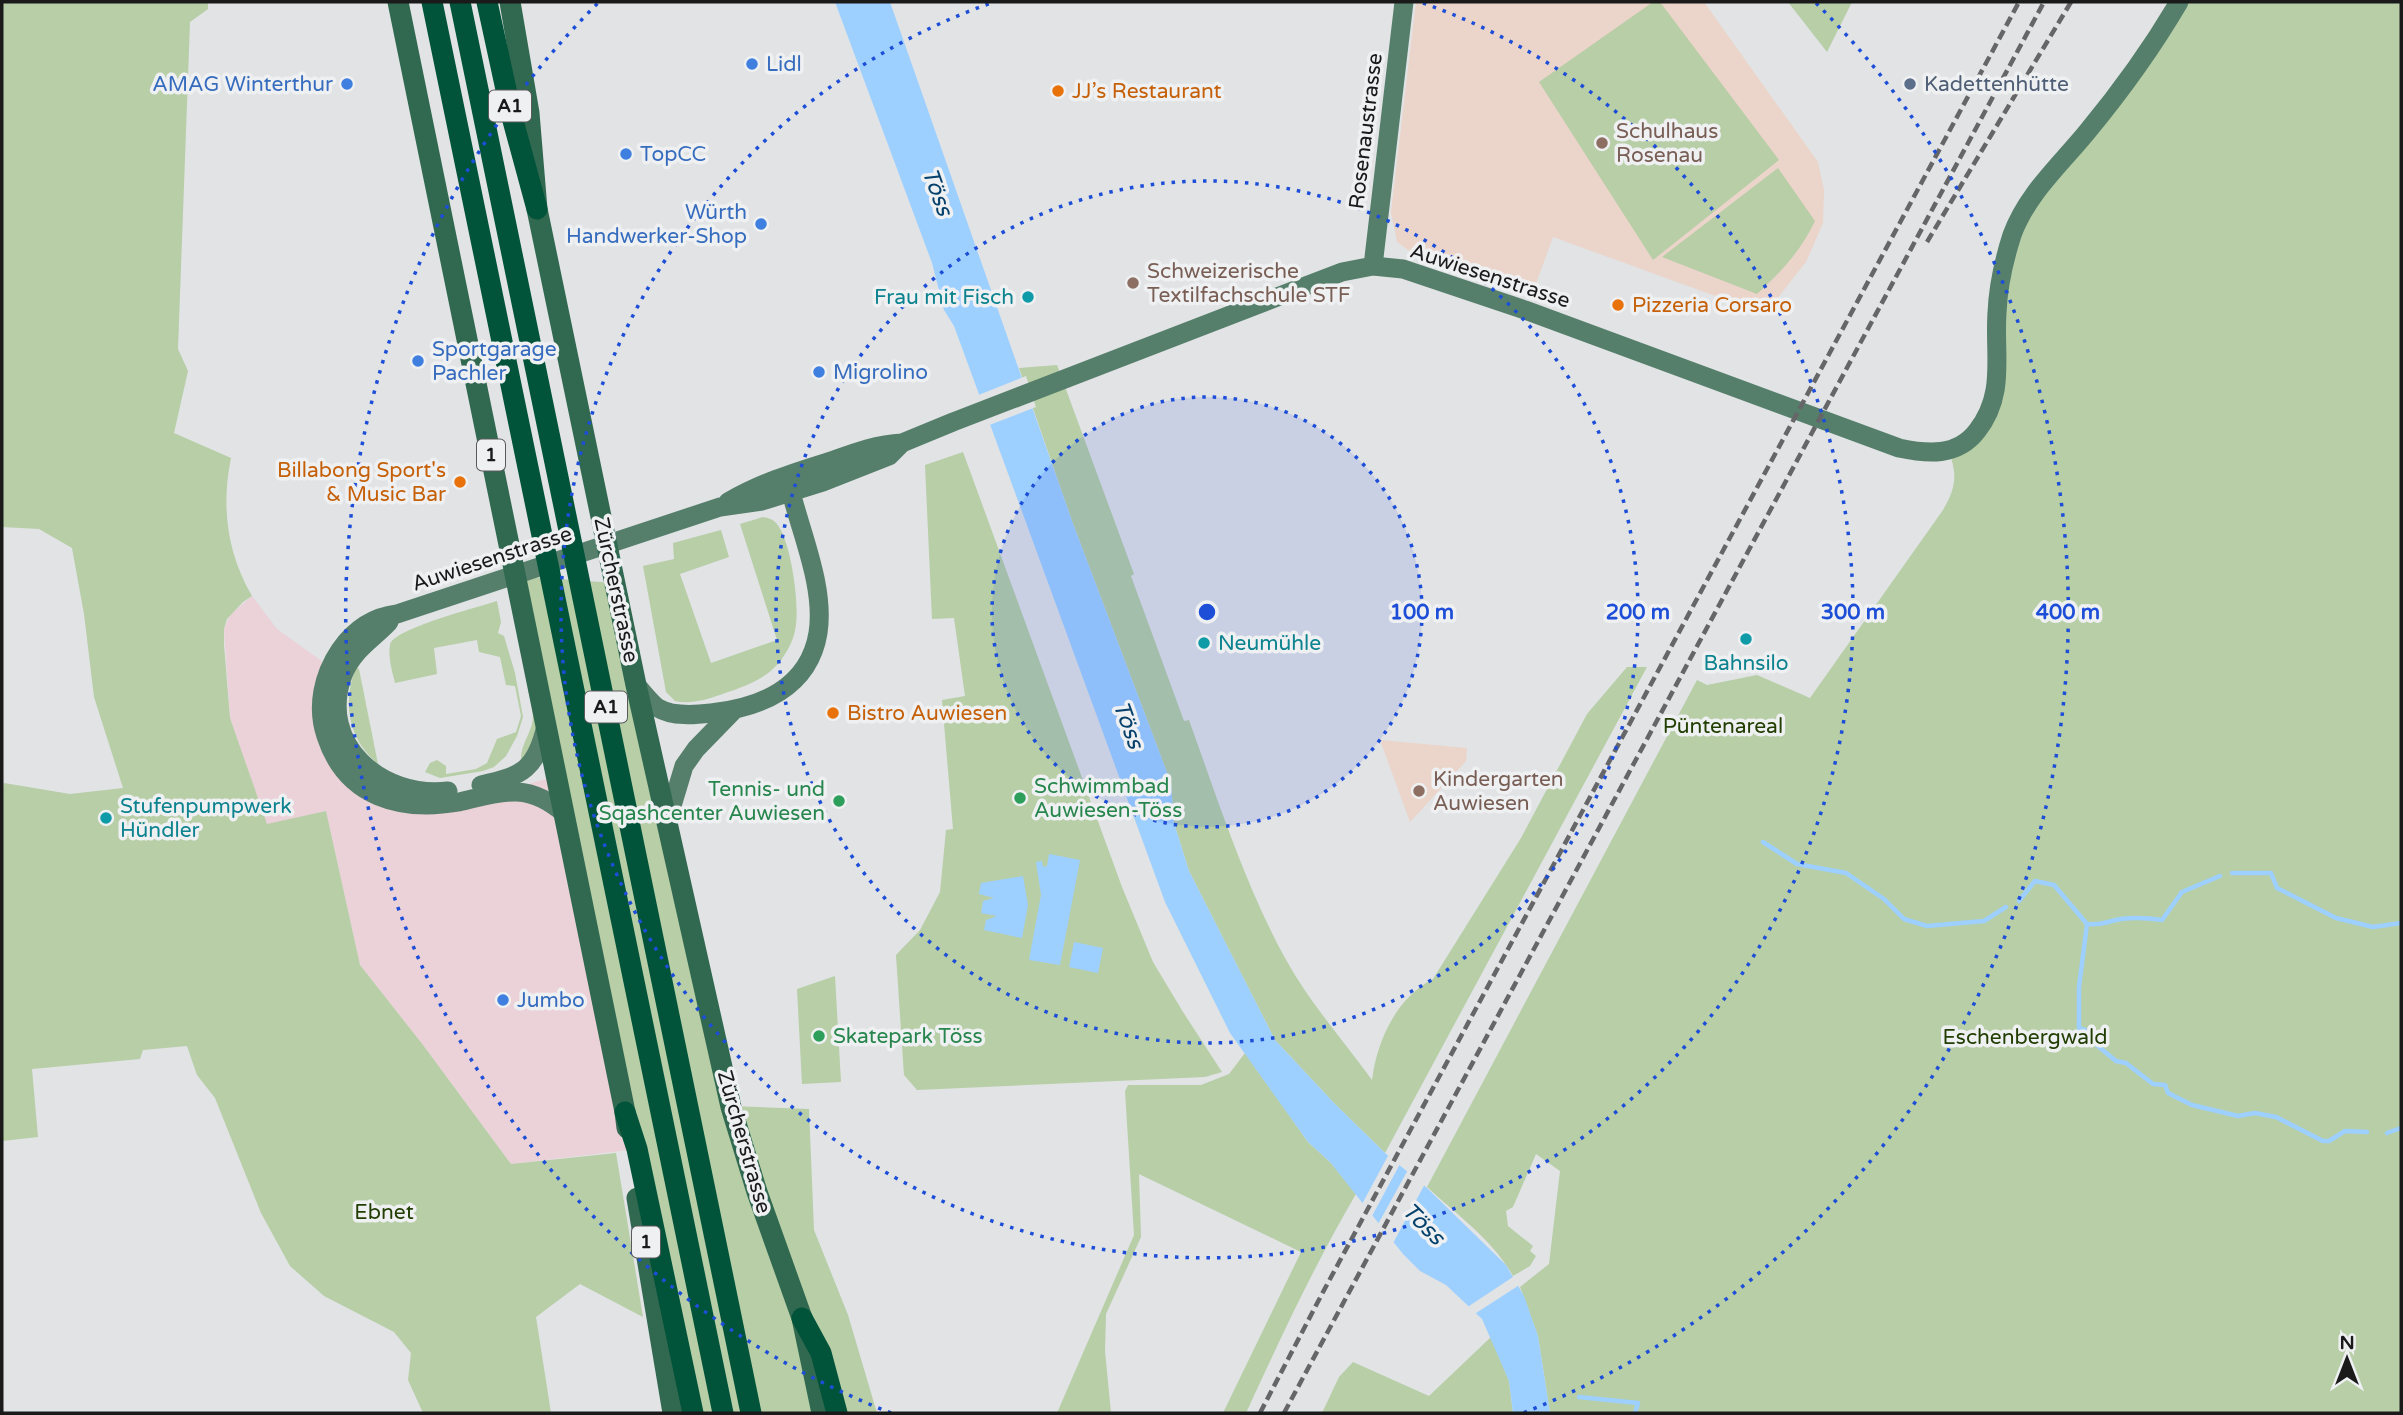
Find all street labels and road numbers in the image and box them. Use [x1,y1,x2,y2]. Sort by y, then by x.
street label: Rosenaustrasse [1344,52,1388,210]
road number: A1 [489,90,531,122]
street label: Auwiesenstrasse [1407,238,1573,314]
road number: 1 [477,440,505,470]
street label: Zürcherstrasse [588,515,644,665]
street label: Auwiesenstrasse [409,521,575,597]
road number: A1 [585,692,627,722]
street label: Zürcherstrasse [712,1068,776,1217]
road number: 1 [632,1226,660,1258]

